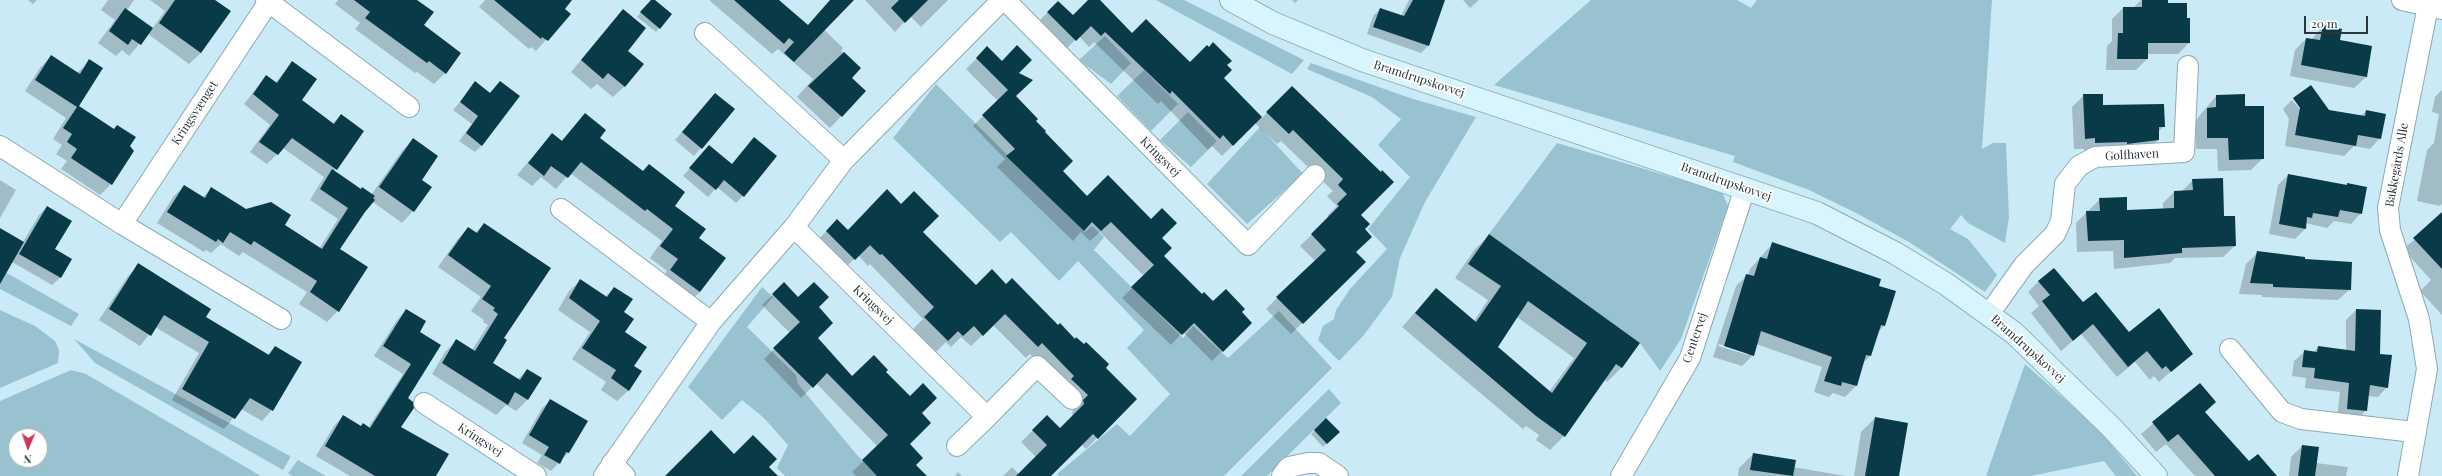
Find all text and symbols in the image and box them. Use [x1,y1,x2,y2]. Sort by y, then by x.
scale bar [2306,8,2370,34]
text: 20 m [2311,15,2338,31]
street label: Bramdrupskovvej [1372,58,1466,100]
street label: Kringsvænget [169,78,221,148]
street label: Bakkegårds Alle [2383,122,2411,208]
street label: Kringsvej [1137,134,1183,180]
street label: Golfhaven [2105,146,2159,164]
street label: Bramdrupskovvej [1679,160,1773,204]
street label: Kringsvej [850,282,896,328]
street label: Centervej [1680,311,1710,365]
street label: Bramdrupskovvej [1988,312,2068,386]
street label: Kringsvej [455,420,505,460]
north arrow [8,428,48,468]
text: N [23,452,32,467]

